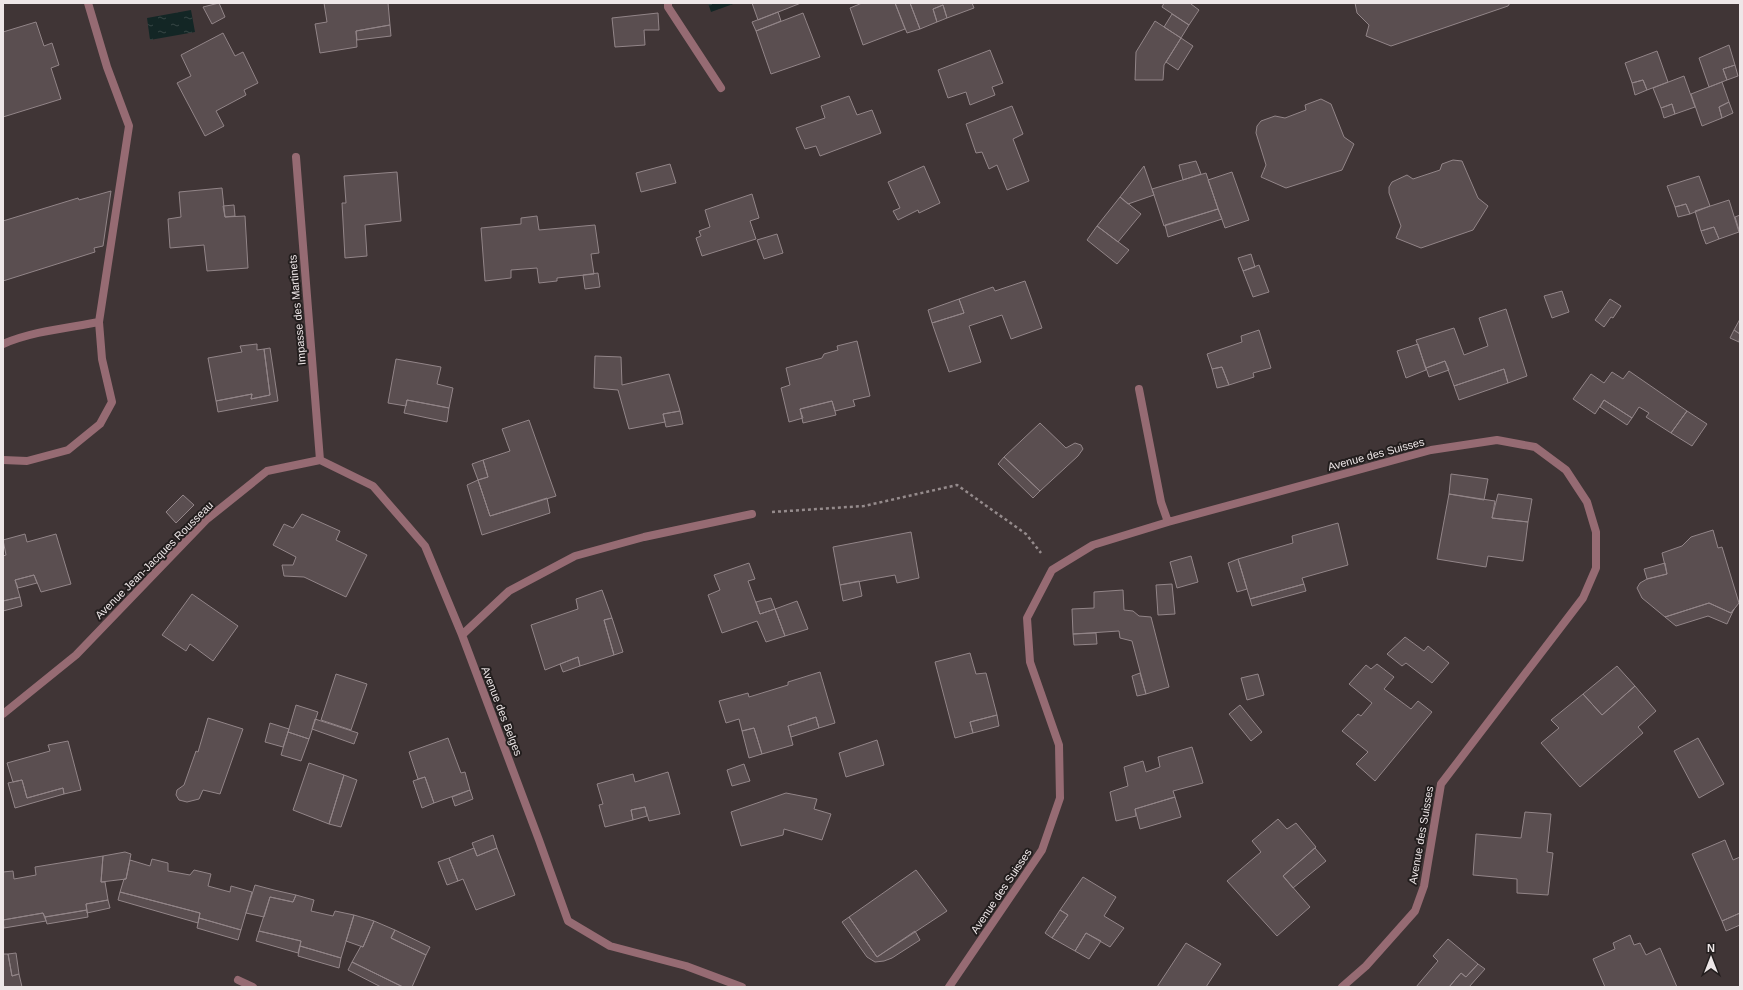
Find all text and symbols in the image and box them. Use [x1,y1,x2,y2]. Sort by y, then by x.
street label: Impasse des Martinets [286,254,308,366]
street label: Avenue des Suisses [1326,435,1426,473]
street label: Avenue Jean-Jacques Rousseau [93,499,215,621]
street label: Avenue des Belges [479,665,525,758]
street label: Avenue des Suisses [1406,784,1436,885]
street label: Avenue des Suisses [968,846,1034,936]
north arrow [1691,938,1731,978]
text: N [1707,942,1715,954]

